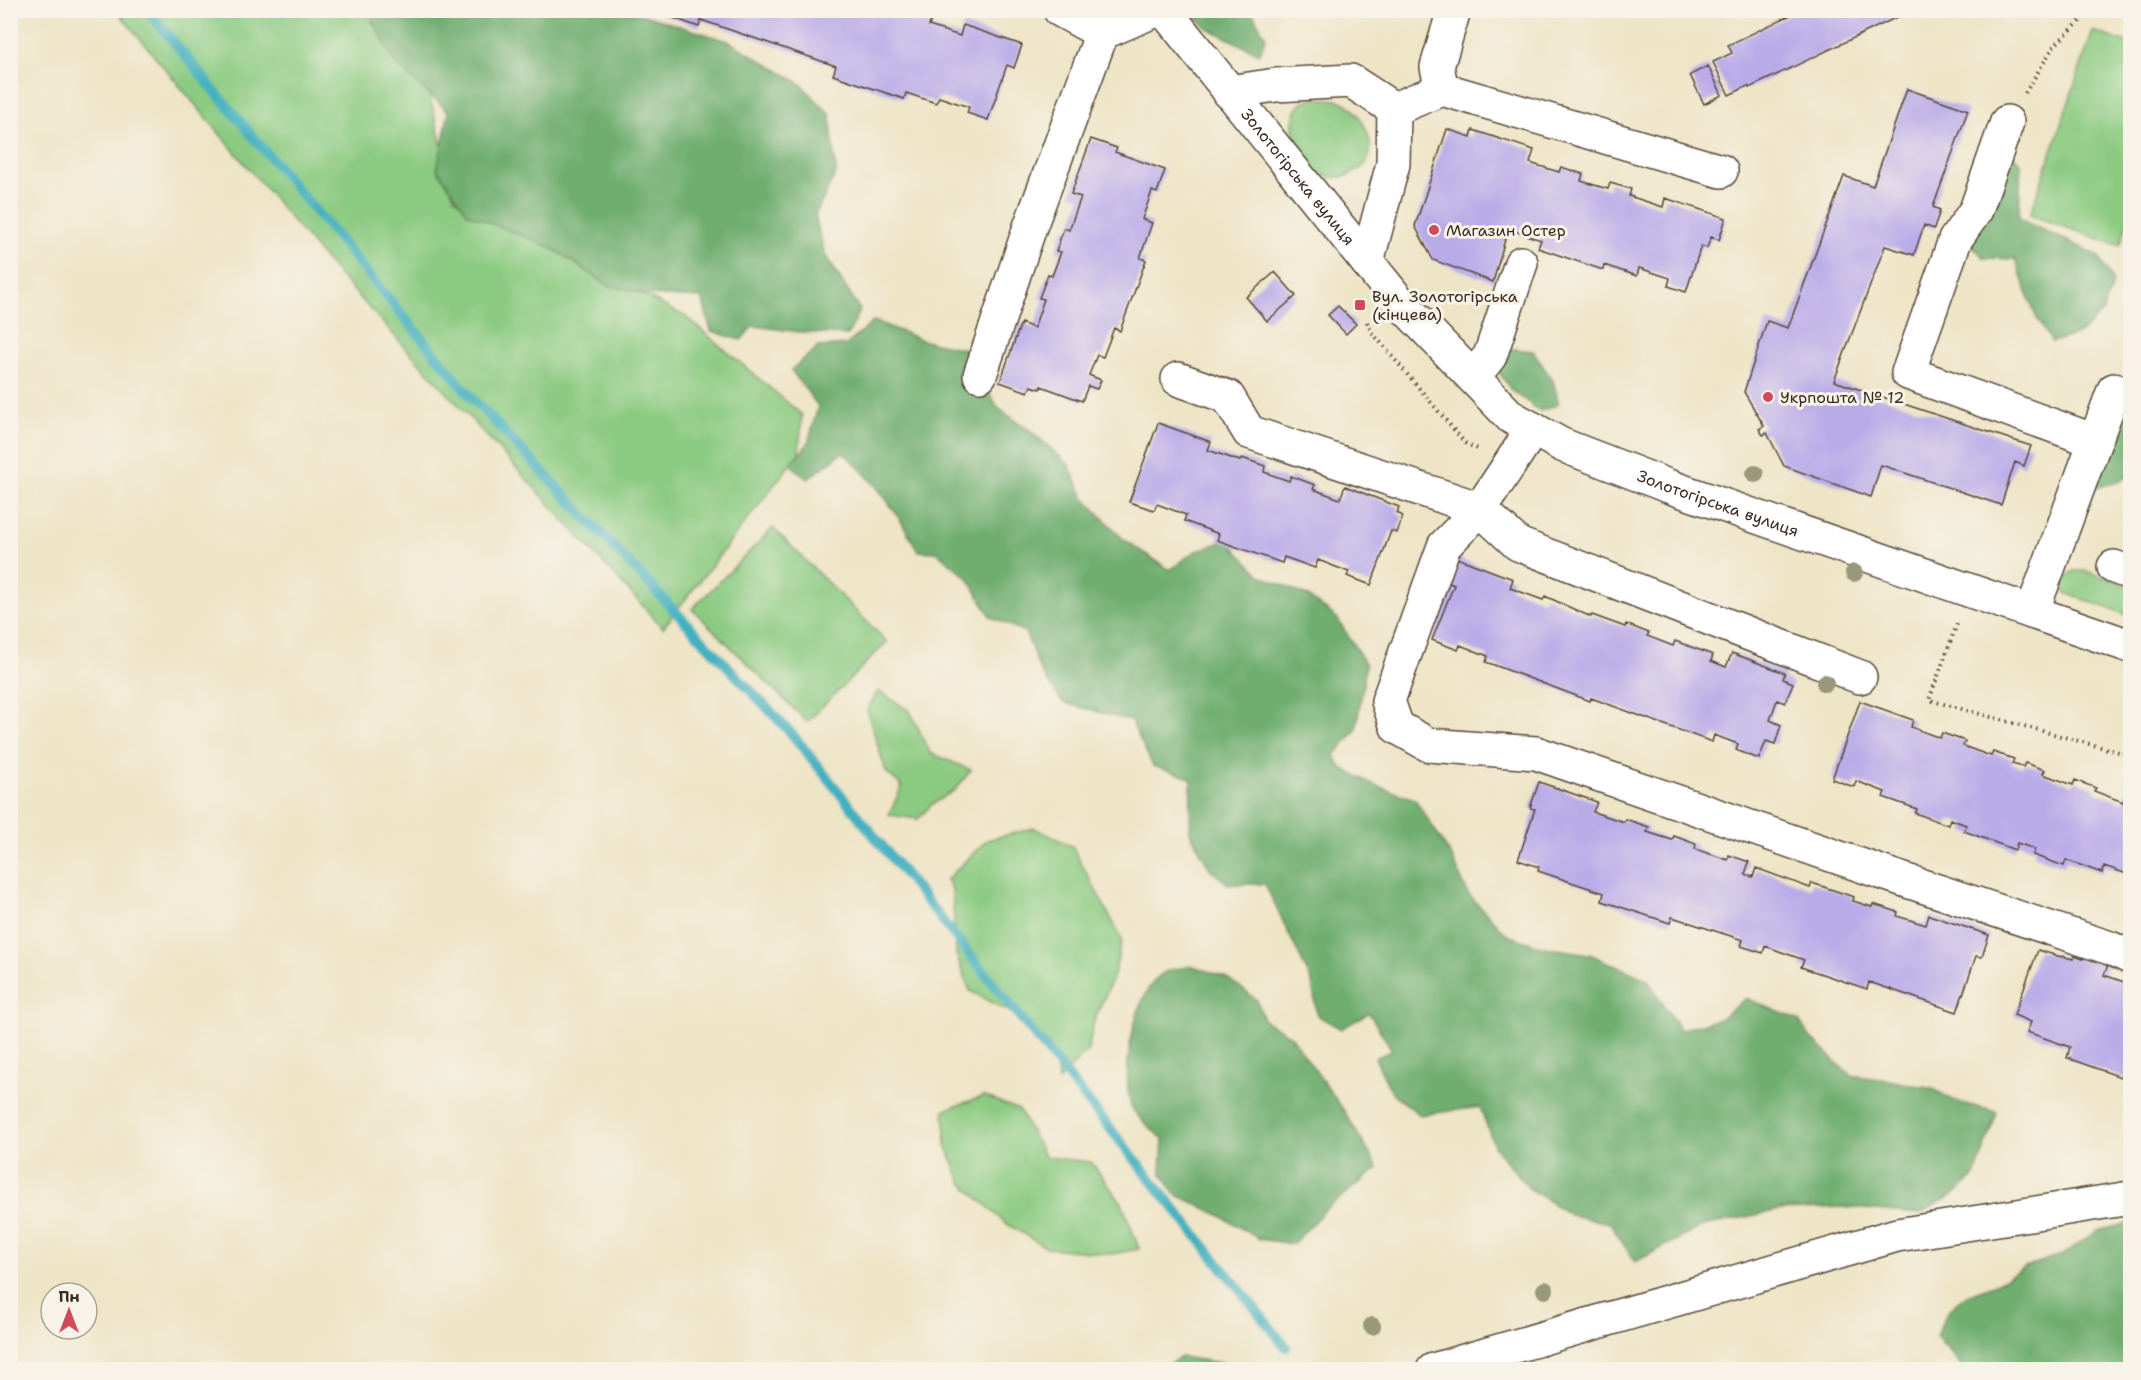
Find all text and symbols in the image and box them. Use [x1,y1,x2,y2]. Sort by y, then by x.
street label: Золотогірська вулиця [1237,104,1360,249]
place label: Магазин Остер [1446,220,1566,241]
marker: Магазин Остер [1427,223,1441,237]
place label: Вул. Золотогірська (кінцева) [1372,286,1518,325]
marker: Вул. Золотогірська (кінцева) [1353,298,1367,312]
place label: Укрпошта № 12 [1780,387,1904,408]
marker: Укрпошта № 12 [1761,390,1775,404]
street label: Золотогірська вулиця [1634,465,1802,541]
north arrow [39,1281,99,1341]
text: Пн [58,1286,80,1307]

